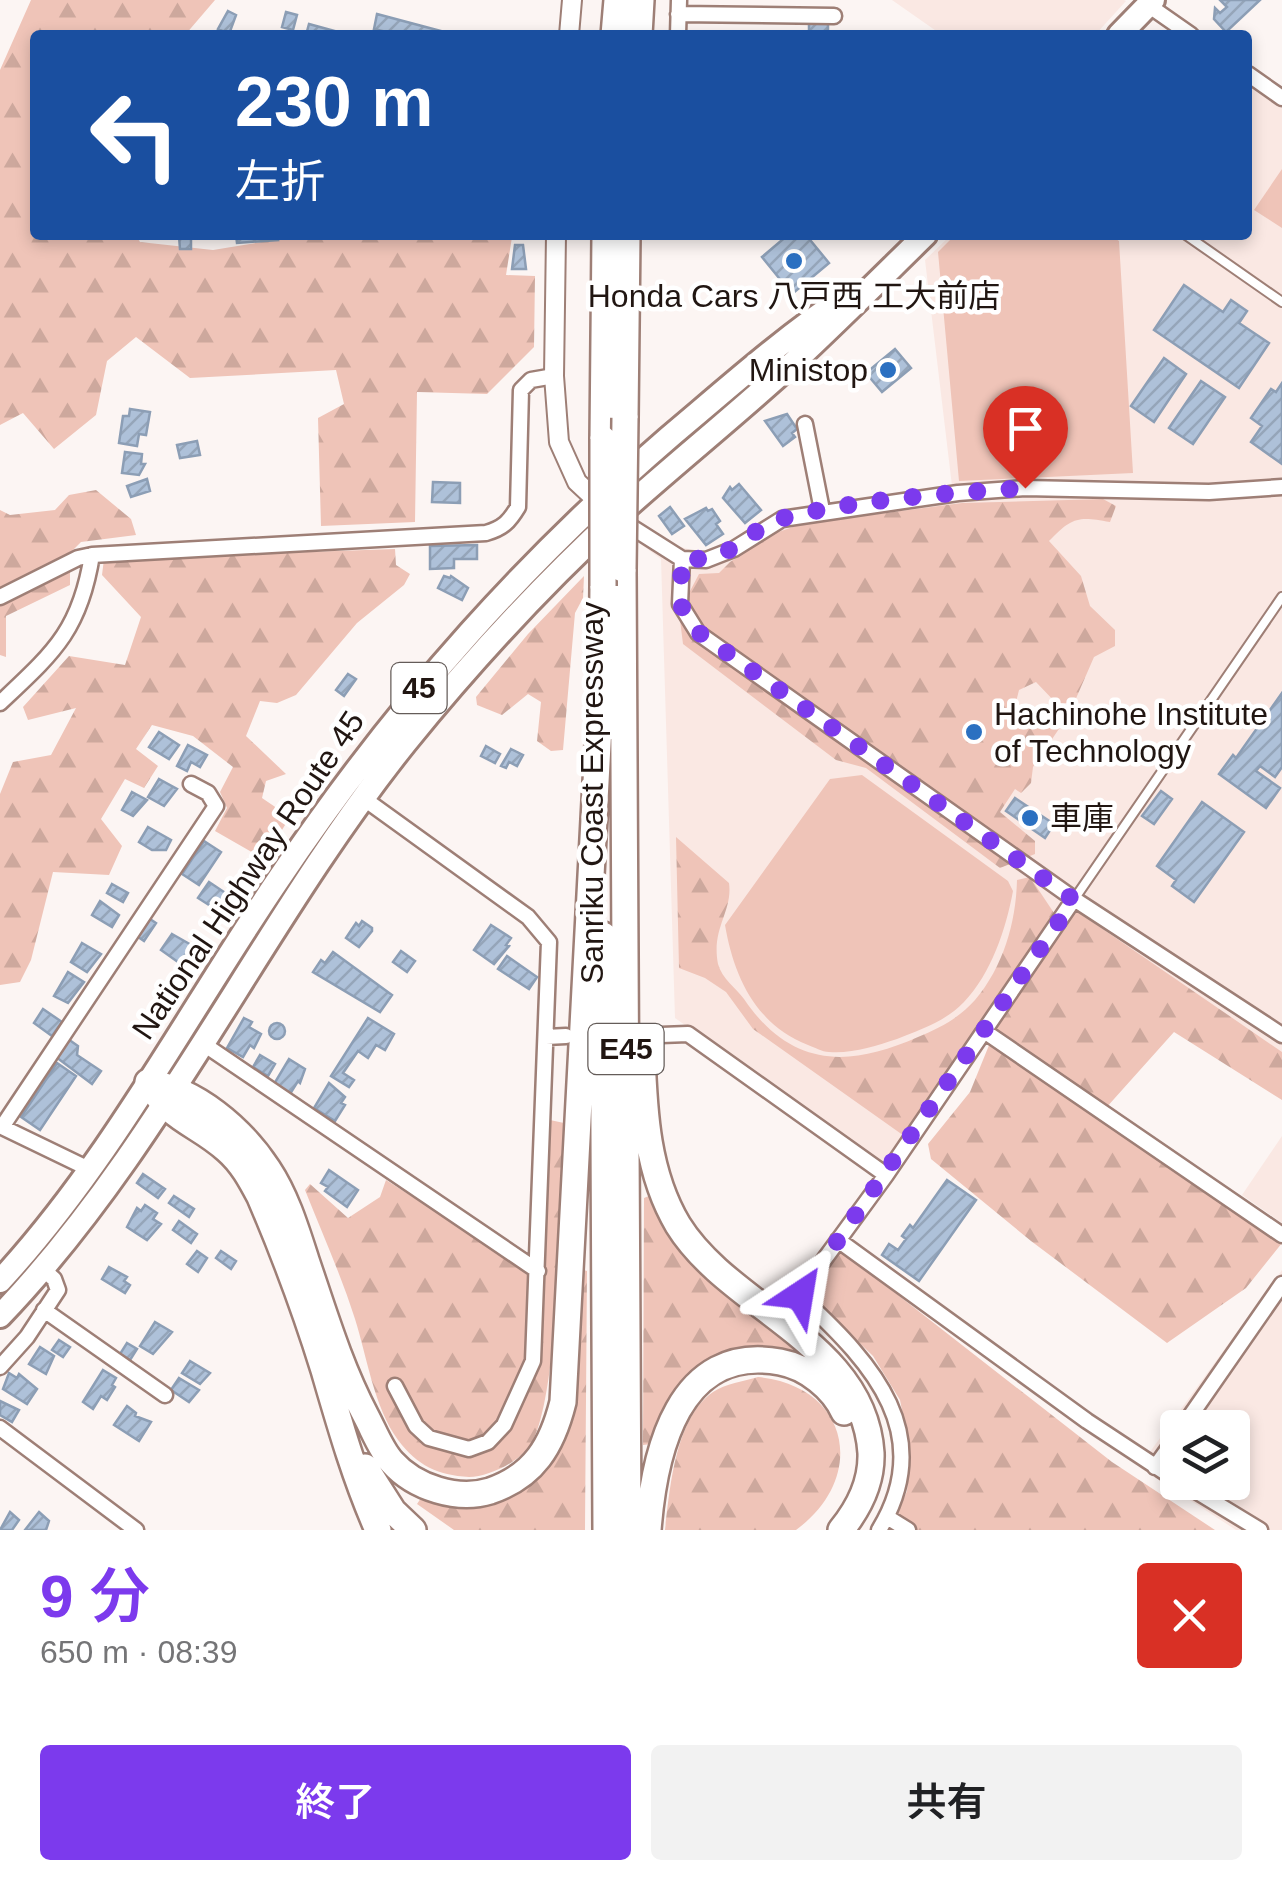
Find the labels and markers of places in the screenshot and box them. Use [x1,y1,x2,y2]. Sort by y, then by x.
marker: Honda Cars 八戸西 工大前店 [783,250,805,272]
place label: Honda Cars 八戸西 工大前店 [588,278,1000,314]
place label: Ministop [749,352,868,388]
marker: Ministop [877,359,899,381]
pin [983,386,1068,489]
place label: Hachinohe Institute of Technology [994,696,1268,769]
marker: Hachinohe Institute of Technology [963,721,985,743]
place label: 車庫 [1050,800,1114,836]
marker: 車庫 [1019,807,1041,829]

